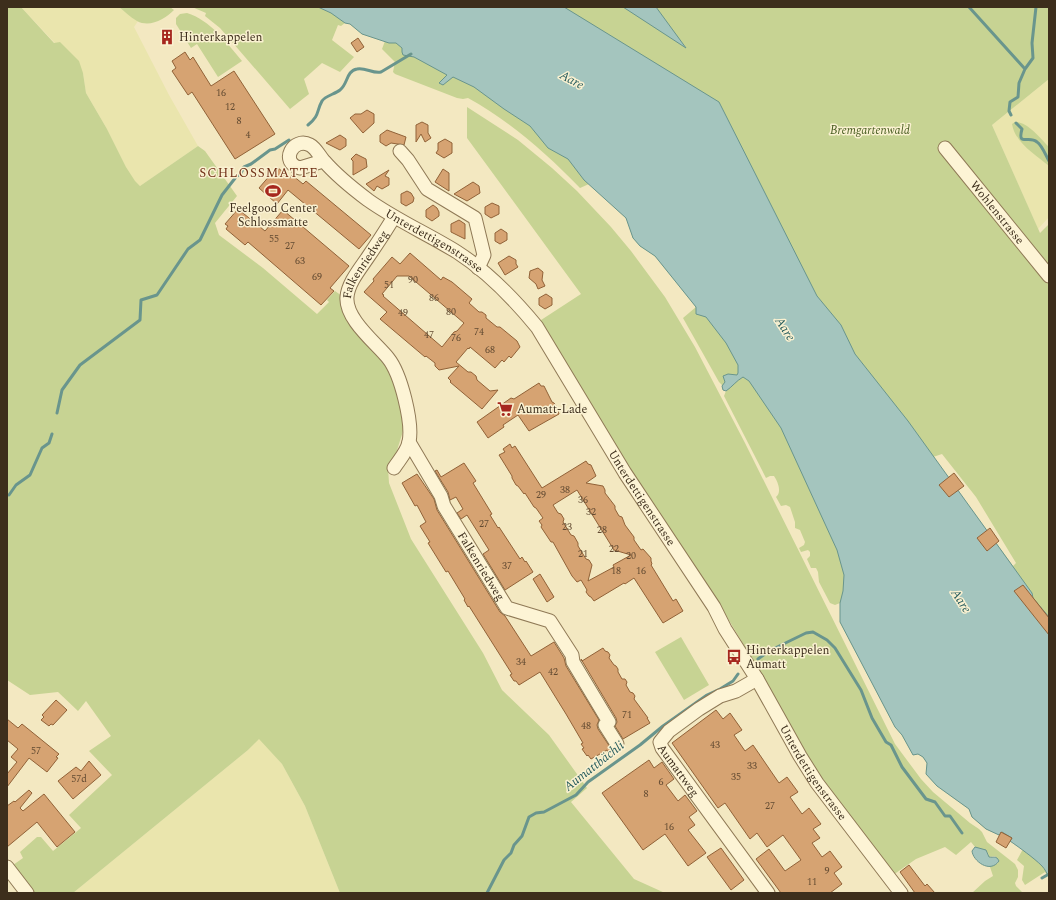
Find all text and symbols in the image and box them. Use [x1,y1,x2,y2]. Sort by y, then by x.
building icon: Hinterkappelen [158,28,176,46]
place label: Hinterkappelen [179,28,262,47]
water label: Aare [555,65,588,95]
house number: 16 [216,85,226,101]
house number: 12 [225,99,235,115]
house number: 8 [237,113,242,129]
park label: Bremgartenwald [830,121,910,140]
house number: 4 [246,127,251,143]
district label: SCHLOSSMATTE [199,163,319,183]
street label: Wohlenstrasse [965,176,1029,249]
sports icon: Feelgood Center Schlossmatte [264,182,282,200]
place label: Feelgood Center Schlossmatte [229,199,317,232]
street label: Unterdettigenstrasse [381,204,488,277]
street label: Falkenriedweg [337,226,393,300]
house number: 55 [269,231,279,247]
house number: 27 [285,238,295,254]
house number: 63 [295,253,305,269]
house number: 69 [312,269,322,285]
house number: 90 [408,272,418,288]
house number: 51 [384,277,394,293]
house number: 86 [429,290,439,306]
house number: 80 [446,304,456,320]
house number: 49 [398,305,408,321]
water label: Aare [769,312,800,345]
house number: 74 [474,324,484,340]
house number: 47 [424,327,434,343]
house number: 76 [451,330,461,346]
house number: 68 [485,342,495,358]
supermarket icon: Aumatt-Lade [496,400,514,418]
place label: Aumatt-Lade [517,400,588,419]
street label: Unterdettigenstrasse [604,446,681,550]
house number: 38 [560,482,570,498]
house number: 29 [536,487,546,503]
house number: 36 [578,492,588,508]
house number: 32 [586,504,596,520]
house number: 27 [479,516,489,532]
house number: 23 [562,519,572,535]
house number: 28 [597,522,607,538]
street label: Falkenriedweg [453,528,510,605]
house number: 22 [609,541,619,557]
house number: 21 [578,546,588,562]
house number: 20 [626,548,636,564]
house number: 37 [502,558,512,574]
house number: 18 [611,563,621,579]
house number: 16 [636,563,646,579]
water label: Aare [945,584,976,617]
place label: Hinterkappelen Aumatt [746,641,829,674]
bus stop icon: Hinterkappelen Aumatt [725,648,743,666]
house number: 34 [516,654,526,670]
house number: 42 [548,664,558,680]
house number: 71 [622,707,632,723]
house number: 48 [581,718,591,734]
street label: Unterdettigenstrasse [775,721,852,825]
water label: Aumattbächli [559,736,629,797]
house number: 43 [710,737,720,753]
street label: Aumattweg [652,740,704,801]
house number: 57 [31,743,41,759]
house number: 33 [747,758,757,774]
house number: 35 [731,769,741,785]
house number: 57d [71,771,87,787]
house number: 6 [659,774,664,790]
house number: 8 [644,786,649,802]
house number: 27 [765,798,775,814]
house number: 16 [664,819,674,835]
house number: 9 [825,863,830,879]
house number: 11 [807,874,817,890]

